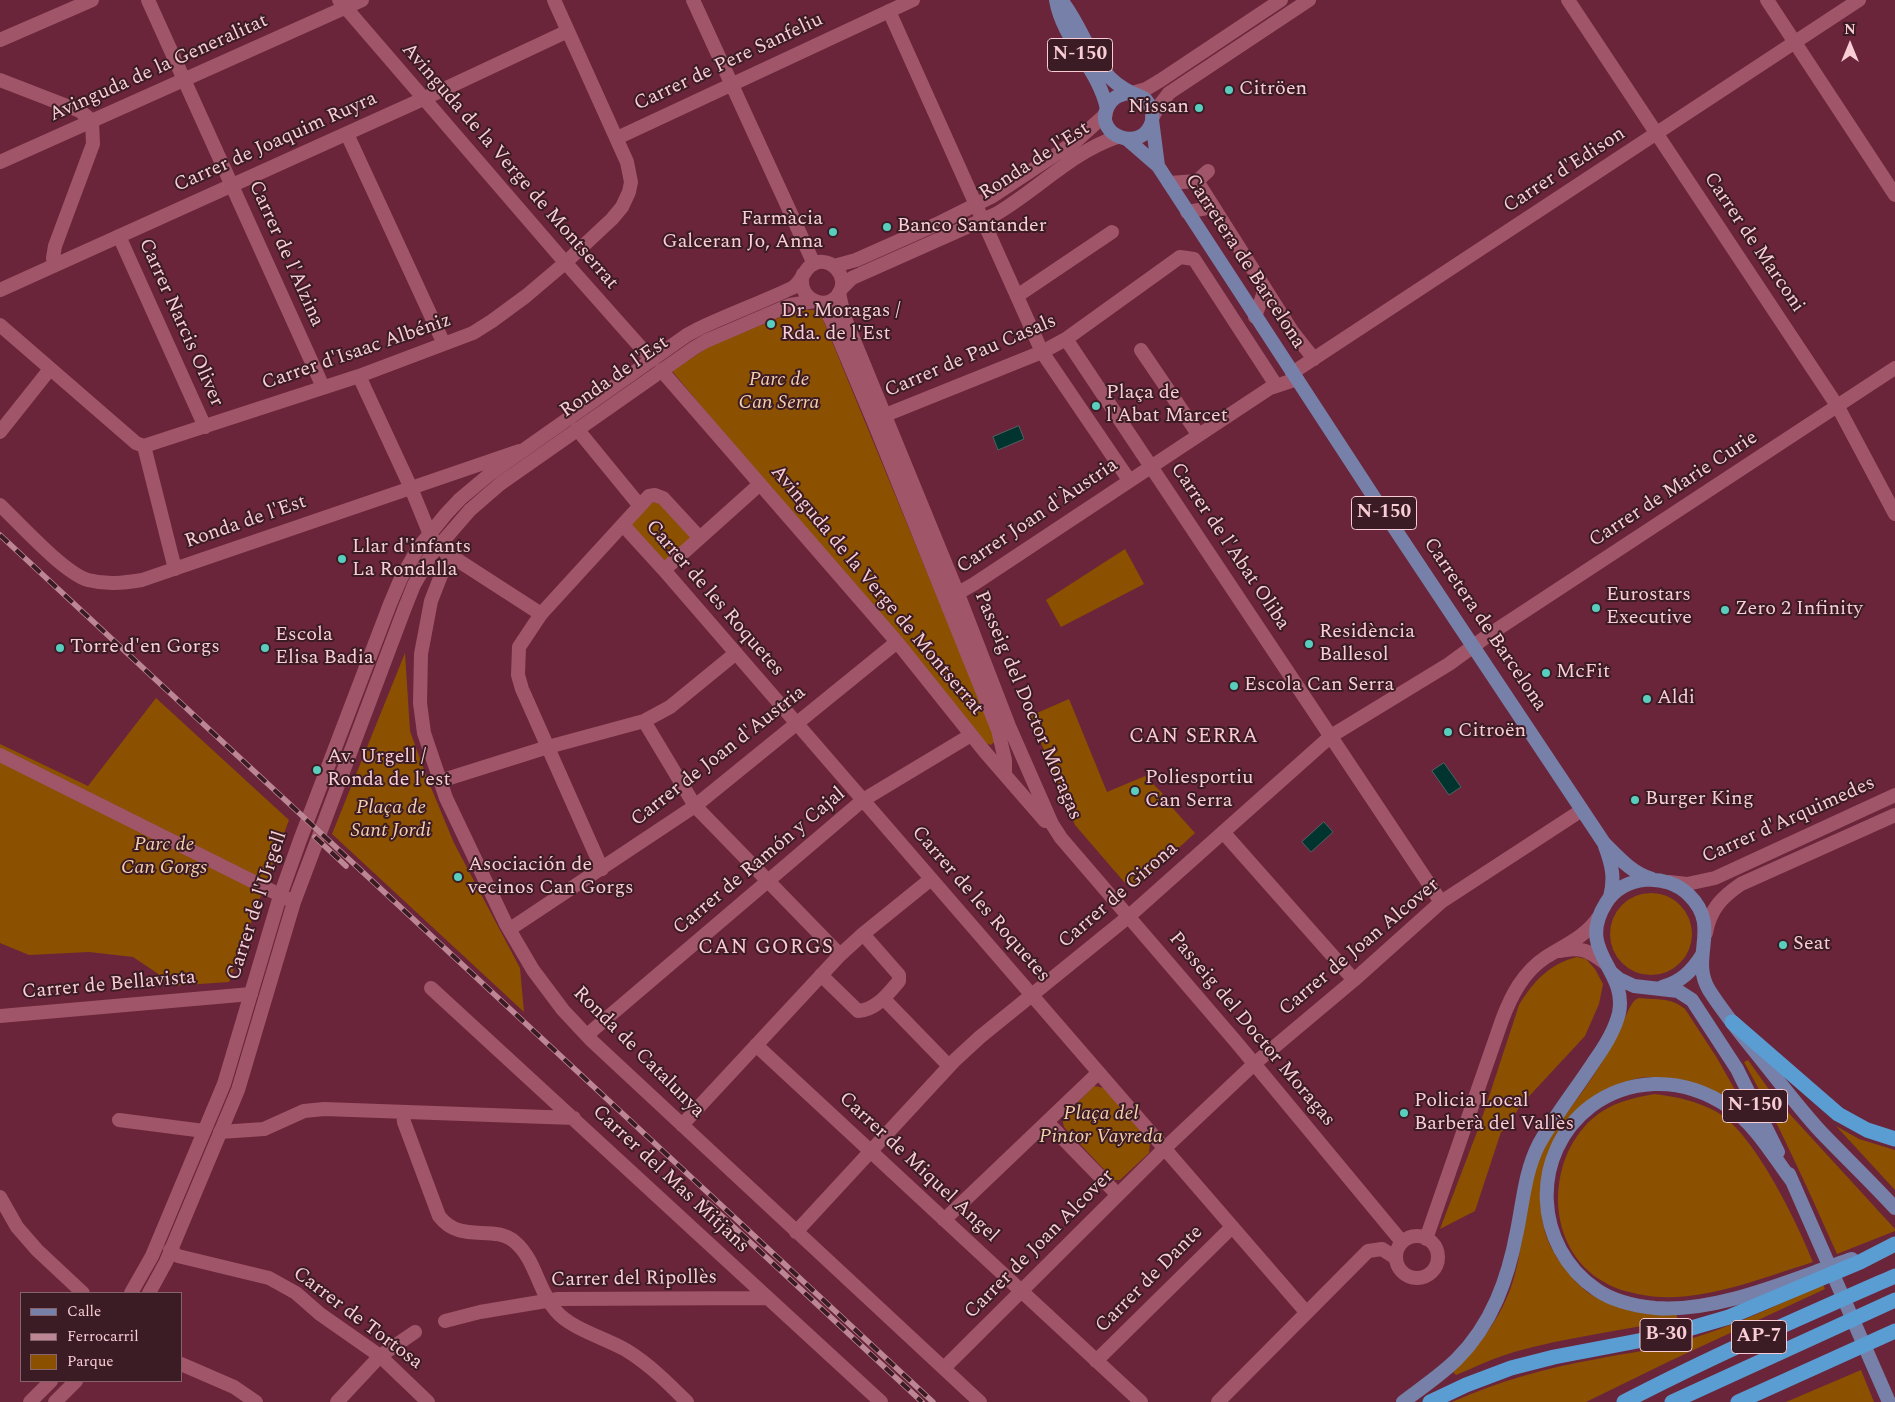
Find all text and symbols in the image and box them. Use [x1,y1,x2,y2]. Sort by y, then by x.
street label: Carrer de Pere Sanfeliu [631,9,827,117]
street label: Avinguda de la Generalitat [46,10,272,128]
text: N [1844,19,1856,40]
north arrow [1825,20,1875,70]
road number: N-150 [1048,38,1112,72]
street label: Avinguda de la Verge de Montserrat [395,39,623,295]
place label: Citröen [1239,78,1307,102]
marker: Citröen [1223,84,1235,96]
street label: Carrer de Joaquim Ruyra [171,87,381,199]
place label: Nissan [1128,96,1189,120]
marker: Nissan [1193,102,1205,114]
street label: Ronda de l'Est [975,117,1095,207]
street label: Carrer d'Edison [1500,123,1630,219]
street label: Carrer de Marconi [1697,168,1809,318]
street label: Carretera de Barcelona [1179,170,1309,354]
street label: Carrer de l'Alzina [242,177,328,331]
place label: Farmàcia Galceran Jo, Anna [662,208,823,255]
place label: Banco Santander [897,215,1047,239]
marker: Banco Santander [881,221,893,233]
marker: Farmàcia Galceran Jo, Anna [827,226,839,238]
street label: Carrer Narcis Oliver [132,235,228,411]
place label: Dr. Moragas / Rda. de l'Est [781,300,900,347]
street label: Carrer d'Isaac Albéniz [259,309,455,397]
street label: Carrer de Pau Casals [882,310,1060,404]
marker: Dr. Moragas / Rda. de l'Est [765,318,777,330]
street label: Ronda de l'Est [556,332,674,424]
park label: Parc de Can Serra [739,369,819,416]
place label: Plaça de l'Abat Marcet [1106,382,1228,429]
marker: Plaça de l'Abat Marcet [1090,400,1102,412]
street label: Carrer de Marie Curie [1585,427,1763,553]
street label: Carrer Joan d'Àustria [953,454,1123,580]
street label: Carrer de l'Abat Oliba [1164,459,1294,635]
street label: Avinguda de la Verge de Montserrat [764,461,988,721]
street label: Ronda de l'Est [182,491,310,555]
road number: N-150 [1352,496,1416,530]
street label: Carrer de les Roquetes [640,516,788,682]
street label: Carretera de Barcelona [1417,534,1551,716]
place label: Llar d'infants La Rondalla [352,536,471,583]
marker: Llar d'infants La Rondalla [336,553,348,565]
place label: Eurostars Executive [1606,584,1692,631]
street label: Passeig del Doctor Moragas [968,588,1086,824]
place label: Zero 2 Infinity [1735,598,1863,622]
marker: Eurostars Executive [1590,602,1602,614]
marker: Zero 2 Infinity [1719,604,1731,616]
place label: Residència Ballesol [1319,621,1415,668]
place label: Escola Elisa Badia [275,624,374,671]
place label: Torre d'en Gorgs [70,636,220,660]
marker: Residència Ballesol [1303,638,1315,650]
marker: Torre d'en Gorgs [54,642,66,654]
marker: Escola Elisa Badia [259,642,271,654]
place label: McFit [1556,661,1610,685]
marker: McFit [1540,667,1552,679]
place label: Escola Can Serra [1244,674,1394,698]
marker: Escola Can Serra [1228,680,1240,692]
street label: Carrer de Joan d'Austria [627,681,811,833]
place label: Aldi [1657,687,1695,711]
marker: Aldi [1641,693,1653,705]
place label: Citroën [1458,720,1526,744]
district label: CAN SERRA [1128,725,1260,751]
marker: Citroën [1442,726,1454,738]
place label: Av. Urgell / Ronda de l'est [327,746,451,793]
marker: Av. Urgell / Ronda de l'est [311,764,323,776]
place label: Poliesportiu Can Serra [1145,767,1253,814]
street label: Carrer d'Arquimedes [1699,772,1879,870]
street label: Carrer de Ramón y Cajal [669,783,851,941]
marker: Poliesportiu Can Serra [1129,785,1141,797]
place label: Burger King [1645,788,1754,812]
marker: Burger King [1629,794,1641,806]
park label: Plaça de Sant Jordi [351,797,431,844]
street label: Carrer de les Roquetes [906,822,1054,988]
street label: Carrer de l'Urgell [223,828,293,984]
park label: Parc de Can Gorgs [121,834,207,881]
street label: Carrer de Girona [1054,838,1184,954]
place label: Asociación de vecinos Can Gorgs [468,854,634,901]
marker: Asociación de vecinos Can Gorgs [452,871,464,883]
street label: Carrer de Joan Alcover [1275,874,1445,1022]
street label: Passeig del Doctor Moragas [1163,928,1339,1132]
place label: Seat [1793,933,1831,957]
district label: CAN GORGS [697,936,835,962]
marker: Seat [1777,939,1789,951]
street label: Carrer de Bellavista [21,966,197,1006]
street label: Ronda de Catalunya [567,982,709,1124]
street label: Carrer de Miquel Angel [833,1088,1003,1248]
place label: Policia Local Barberà del Vallès [1414,1090,1574,1137]
road number: N-150 [1722,1090,1788,1122]
street label: Carrer del Mas Mitjans [586,1101,754,1259]
park label: Plaça del Pintor Vayreda [1039,1103,1163,1150]
marker: Policia Local Barberà del Vallès [1398,1107,1410,1119]
street label: Carrer de Joan Alcover [960,1165,1120,1325]
street label: Carrer de Dante [1091,1221,1209,1339]
street label: Carrer de Tortosa [287,1262,427,1376]
street label: Carrer del Ripollès [551,1267,717,1293]
legend [20,1292,182,1382]
text: Calle [67,1300,101,1323]
road number: B-30 [1640,1318,1692,1352]
road number: AP-7 [1732,1320,1786,1354]
text: Ferrocarril [67,1325,139,1348]
text: Parque [67,1350,114,1373]

